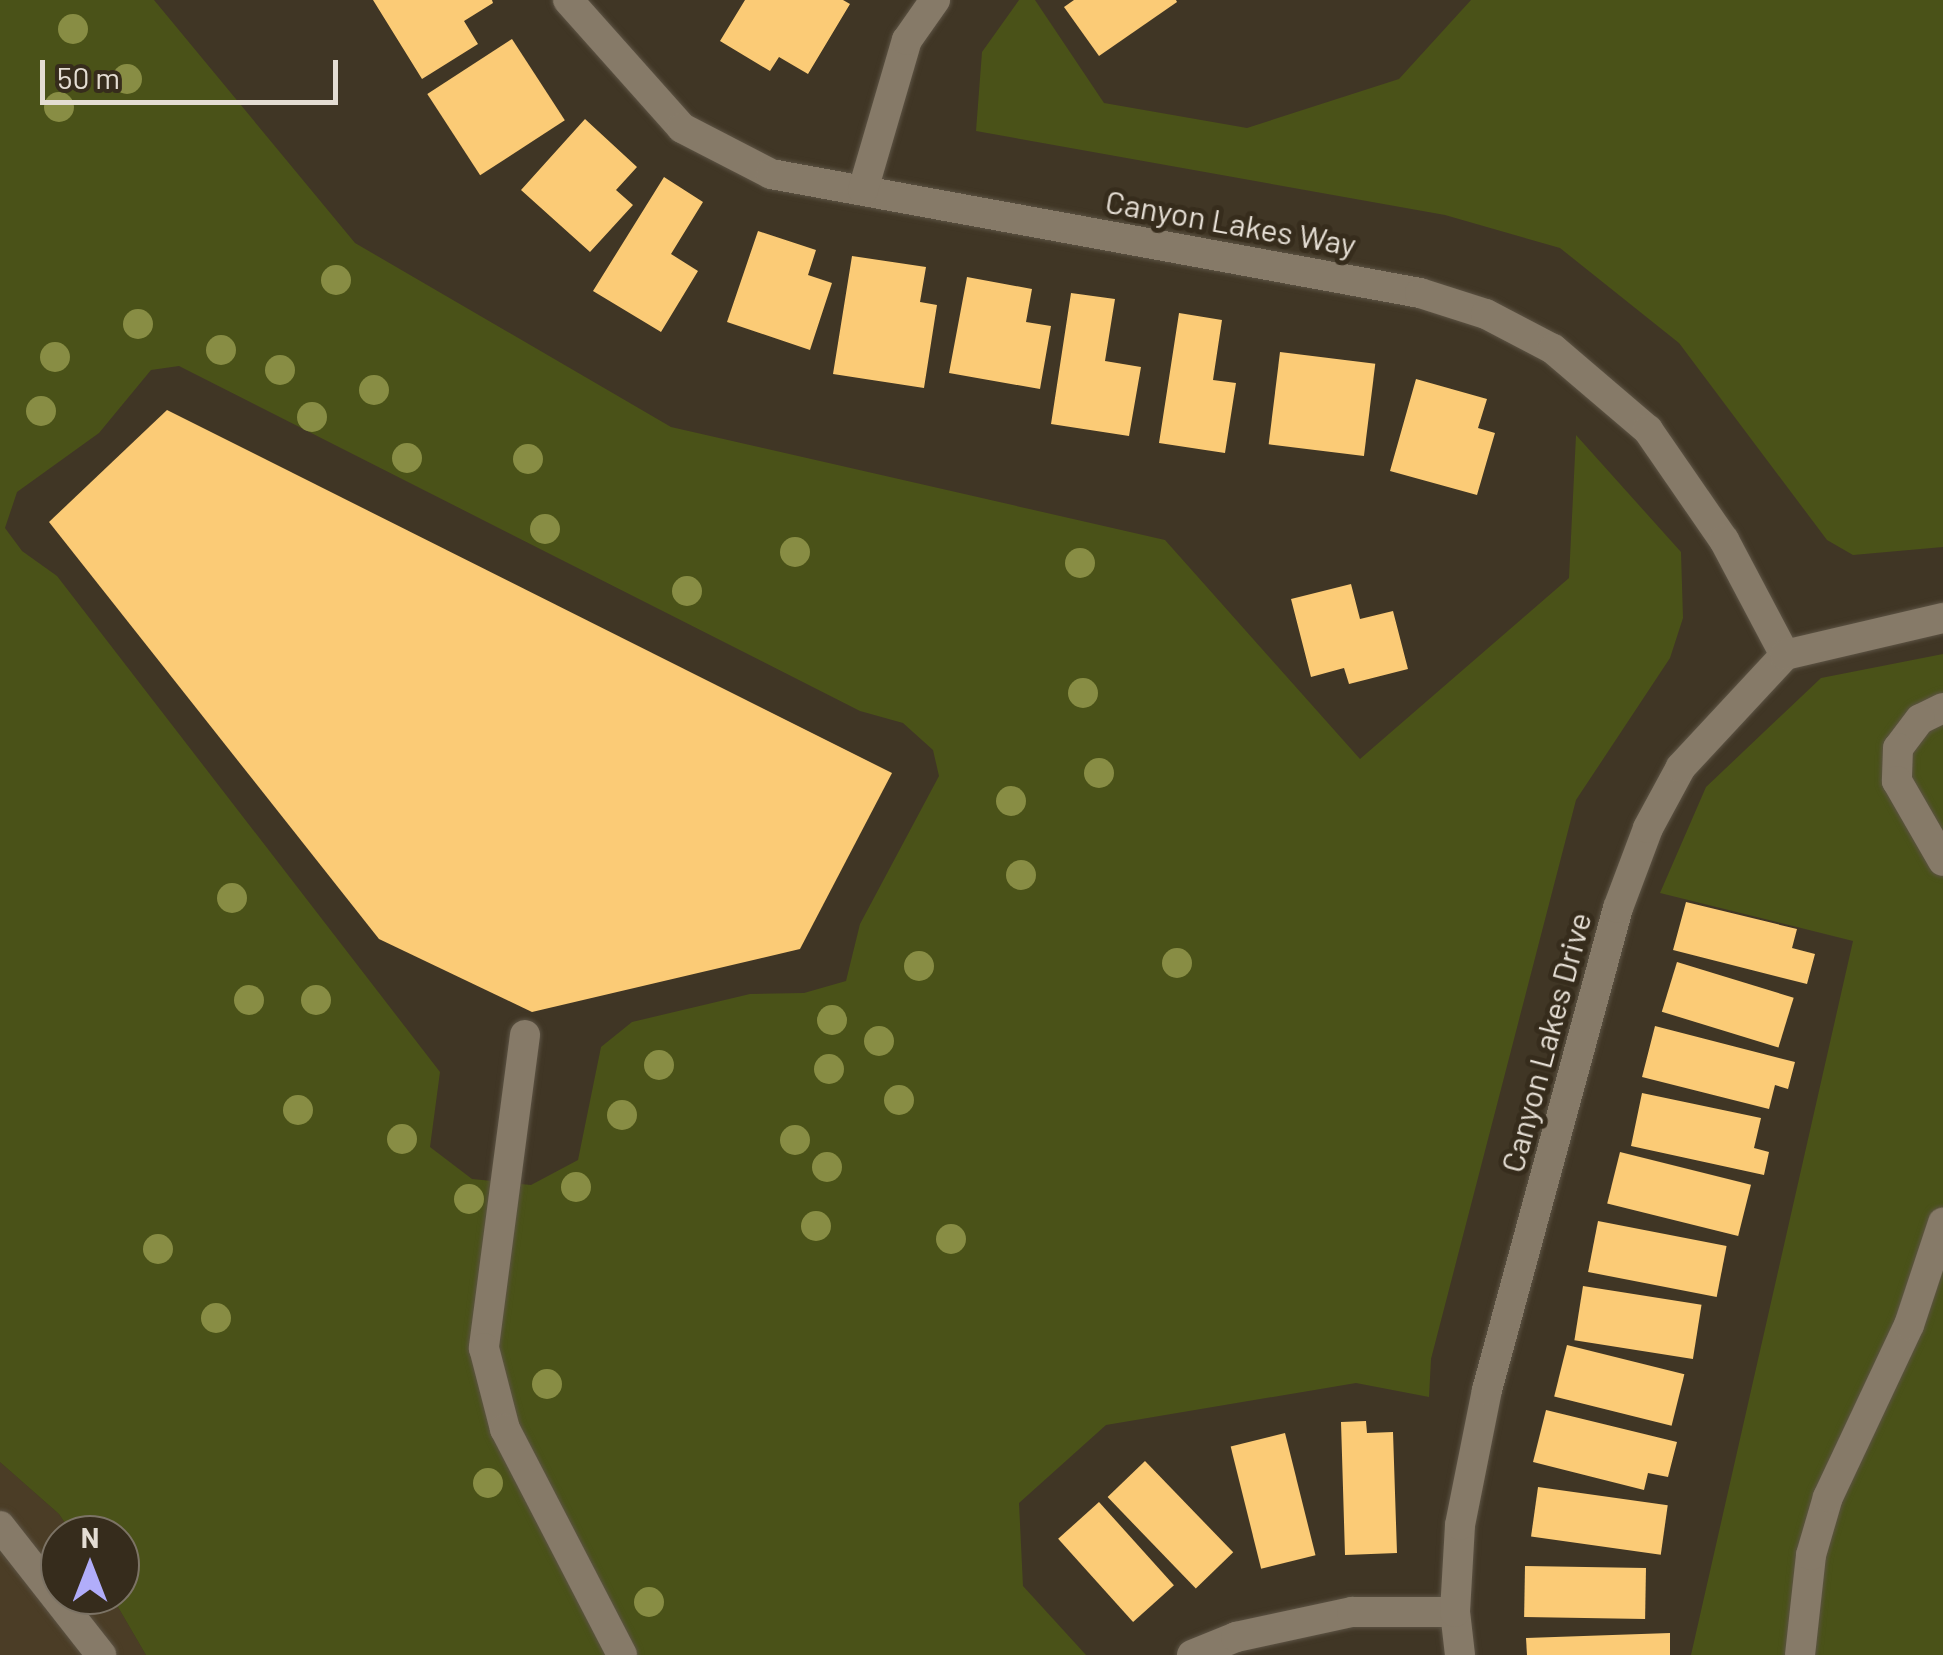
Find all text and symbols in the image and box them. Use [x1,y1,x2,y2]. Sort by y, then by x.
scale bar [45,40,342,102]
text: 50 m [57,59,120,95]
street label: Canyon Lakes Way [1103,181,1359,263]
street label: Canyon Lakes Drive [1492,908,1598,1176]
north arrow [40,1515,140,1615]
text: N [81,1520,99,1554]

